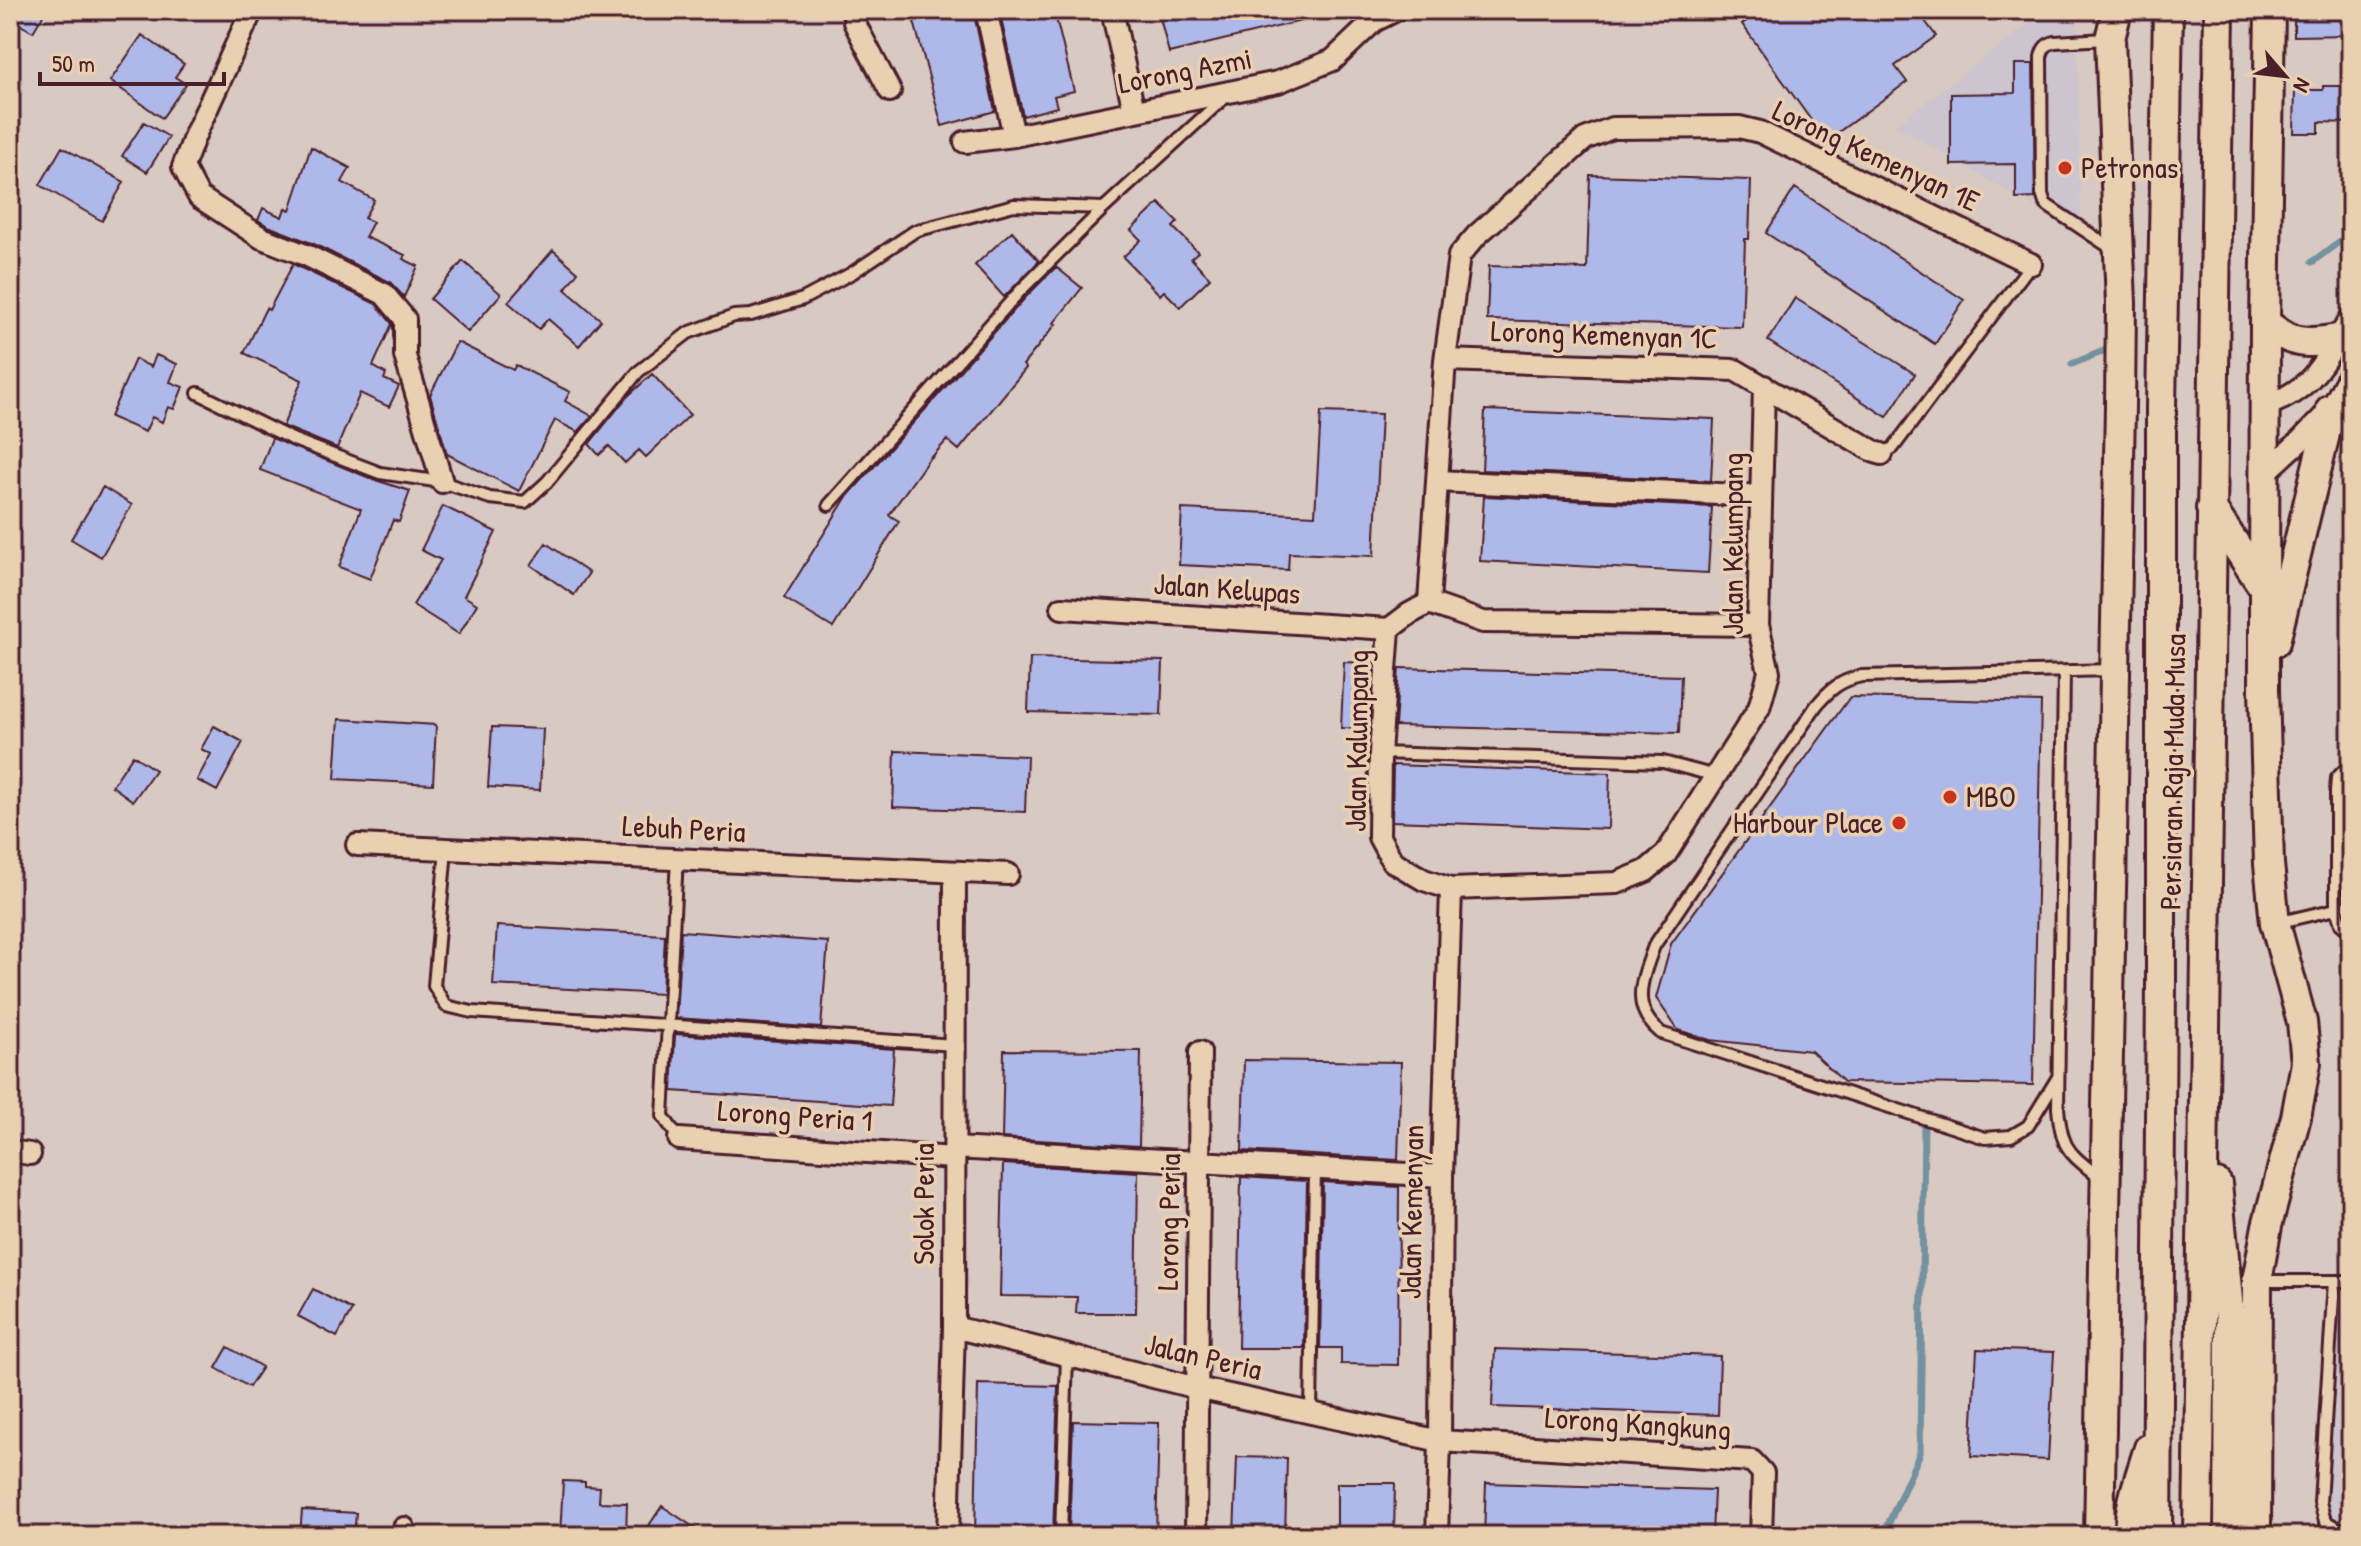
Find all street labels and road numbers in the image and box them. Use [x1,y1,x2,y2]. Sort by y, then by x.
street label: Lorong Azmi [1115,37,1255,103]
street label: Lorong Kemenyan 1E [1767,90,1986,220]
street label: Lorong Kemenyan 1C [1490,310,1718,358]
street label: Jalan Kelumpang [1712,453,1752,635]
street label: Jalan Kelupas [1152,563,1302,613]
street label: Persiaran Raja Muda Musa [2150,633,2194,910]
street label: Jalan Kalumpang [1334,649,1378,833]
street label: Lebuh Peria [621,805,747,851]
street label: Lorong Peria 1 [716,1090,874,1140]
street label: Jalan Kemenyan [1389,1124,1433,1300]
street label: Solok Peria [903,1143,943,1265]
street label: Lorong Peria [1147,1153,1189,1291]
street label: Jalan Peria [1141,1323,1266,1389]
street label: Lorong Kangkung [1544,1397,1732,1449]

